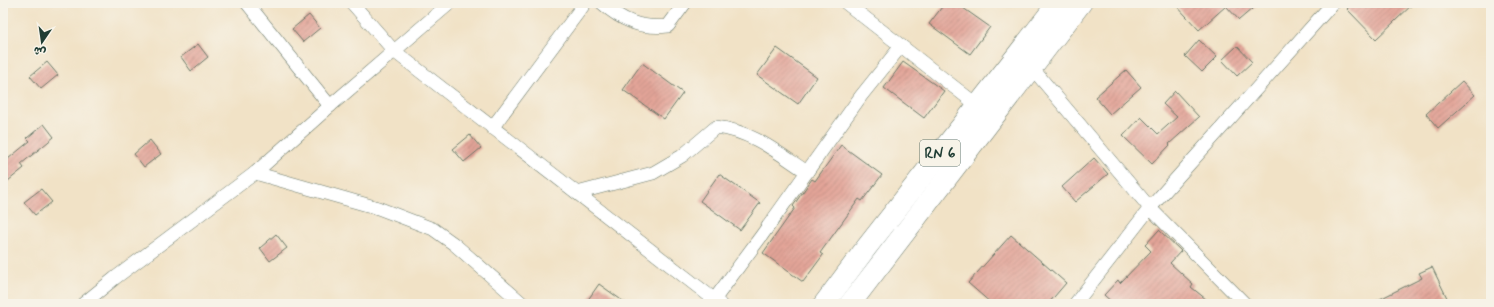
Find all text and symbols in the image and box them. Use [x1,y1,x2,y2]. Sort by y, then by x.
north arrow [22,22,62,62]
text: ش [33,43,47,59]
road number: RN 6 [920,140,960,166]

